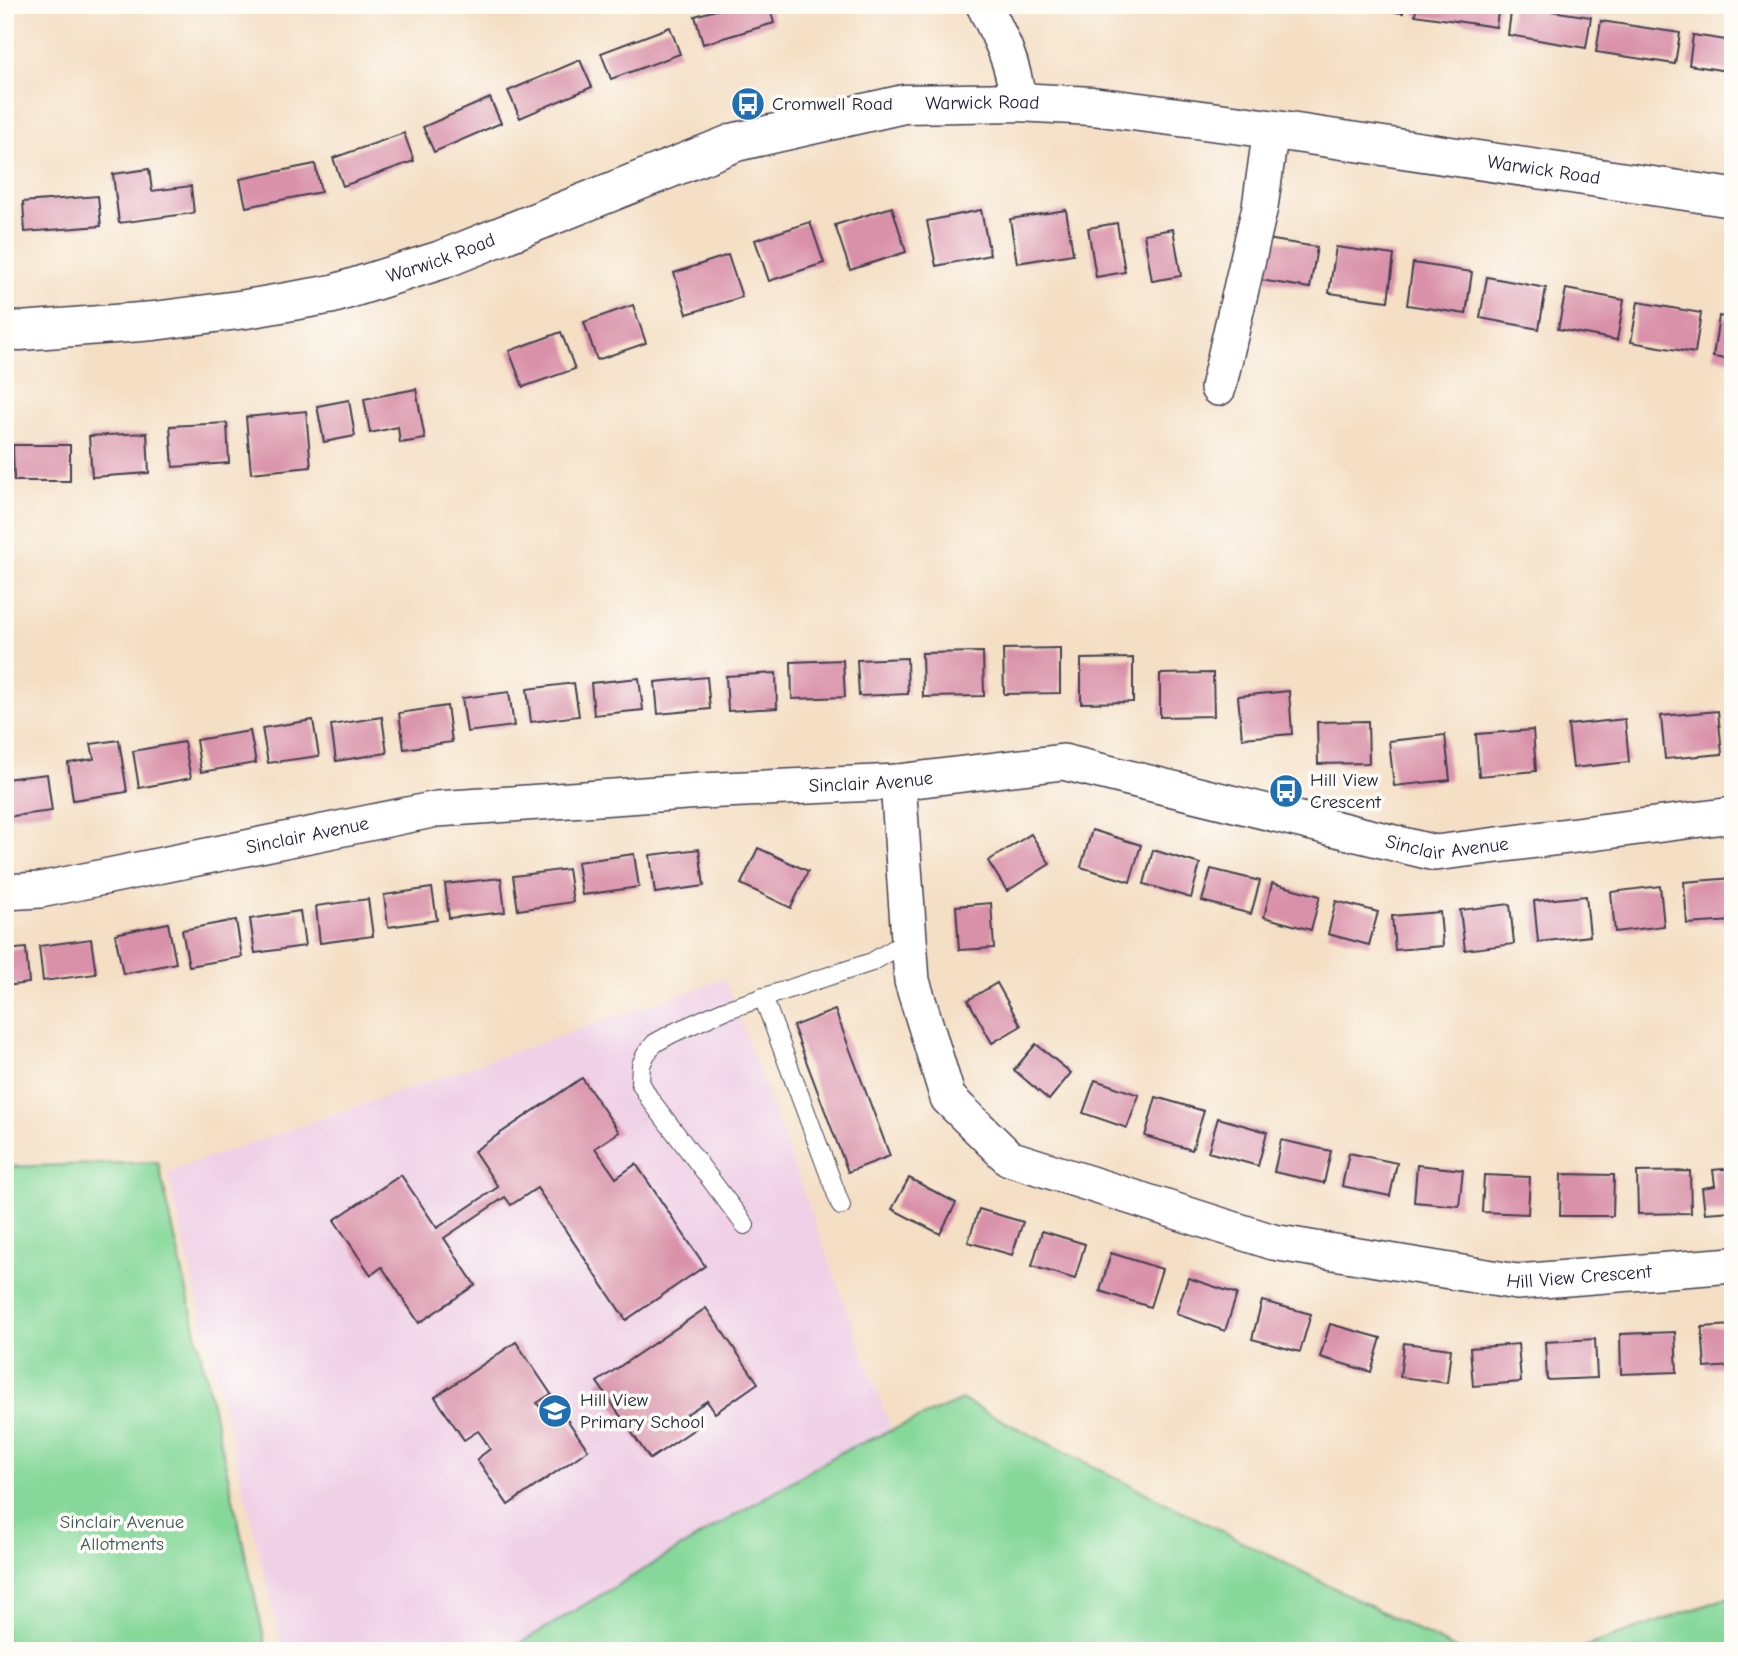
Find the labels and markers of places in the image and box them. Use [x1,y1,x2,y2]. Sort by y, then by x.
bus stop icon: Cromwell Road [729,85,767,123]
place label: Cromwell Road [772,93,893,115]
place label: Hill View Crescent [1310,769,1381,813]
bus stop icon: Hill View Crescent [1267,772,1305,810]
place label: Hill View Primary School [580,1389,705,1433]
school or university icon: Hill View Primary School [536,1392,574,1430]

